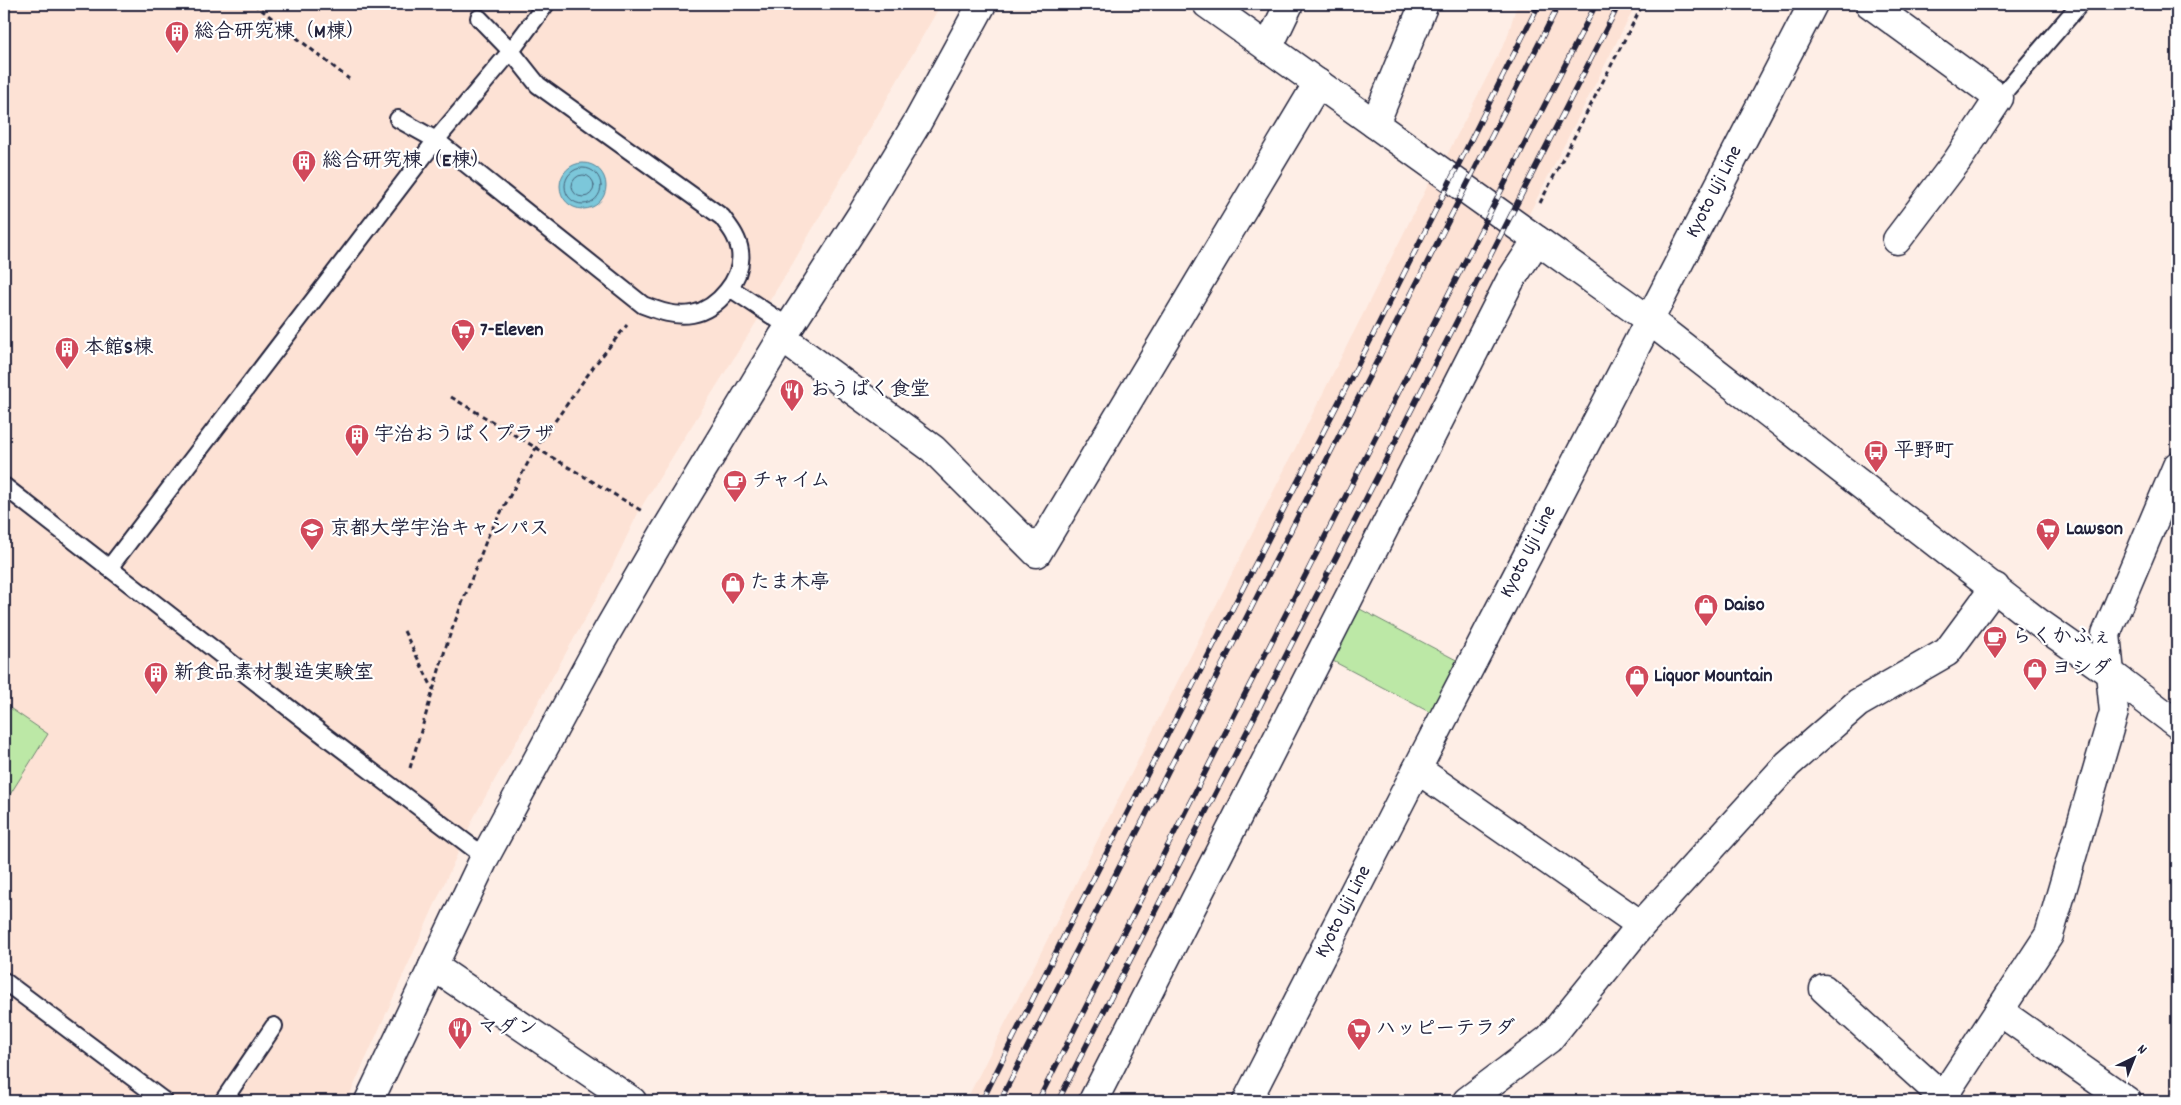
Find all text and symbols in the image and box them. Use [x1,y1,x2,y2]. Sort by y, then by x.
place label: 総合研究棟（M棟） [194,19,366,47]
building icon: 総合研究棟（M棟） [164,20,190,54]
street label: Kyoto Uji Line [1680,141,1750,243]
place label: 総合研究棟（E棟） [322,148,491,176]
building icon: 総合研究棟（E棟） [291,149,317,183]
place label: 7-Eleven [480,317,544,345]
supermarket icon: 7-Eleven [450,318,476,352]
place label: 本館S棟 [84,335,154,363]
building icon: 本館S棟 [54,336,80,370]
place label: おうばく食堂 [810,377,930,405]
restaurant icon: おうばく食堂 [779,378,805,412]
place label: 宇治おうばくプラザ [374,422,554,450]
building icon: 宇治おうばくプラザ [344,423,370,457]
place label: 平野町 [1894,438,1954,466]
bus stop icon: 平野町 [1863,439,1889,473]
place label: チャイム [752,468,830,496]
cafe icon: チャイム [722,469,748,503]
street label: Kyoto Uji Line [1494,501,1564,603]
place label: 京都大学宇治キャンパス [330,516,549,544]
place label: Lawson [2066,516,2123,544]
school or university icon: 京都大学宇治キャンパス [299,517,325,551]
supermarket icon: Lawson [2035,517,2061,551]
place label: たま木亭 [750,570,830,598]
shop icon: たま木亭 [720,571,746,605]
place label: Daiso [1724,592,1765,620]
shop icon: Daiso [1693,593,1719,627]
place label: らくかふぇ [2012,624,2112,652]
cafe icon: らくかふぇ [1982,625,2008,659]
place label: ヨシダ [2052,656,2112,684]
shop icon: ヨシダ [2022,657,2048,691]
place label: 新食品素材製造実験室 [174,660,374,688]
building icon: 新食品素材製造実験室 [143,661,169,695]
place label: Liquor Mountain [1654,663,1772,691]
shop icon: Liquor Mountain [1624,664,1650,698]
street label: Kyoto Uji Line [1309,861,1379,963]
place label: マダン [478,1015,538,1043]
restaurant icon: マダン [447,1016,473,1050]
place label: ハッピーテラダ [1376,1016,1515,1044]
supermarket icon: ハッピーテラダ [1346,1017,1372,1051]
north arrow [2108,1032,2158,1082]
text: N [2132,1040,2151,1060]

